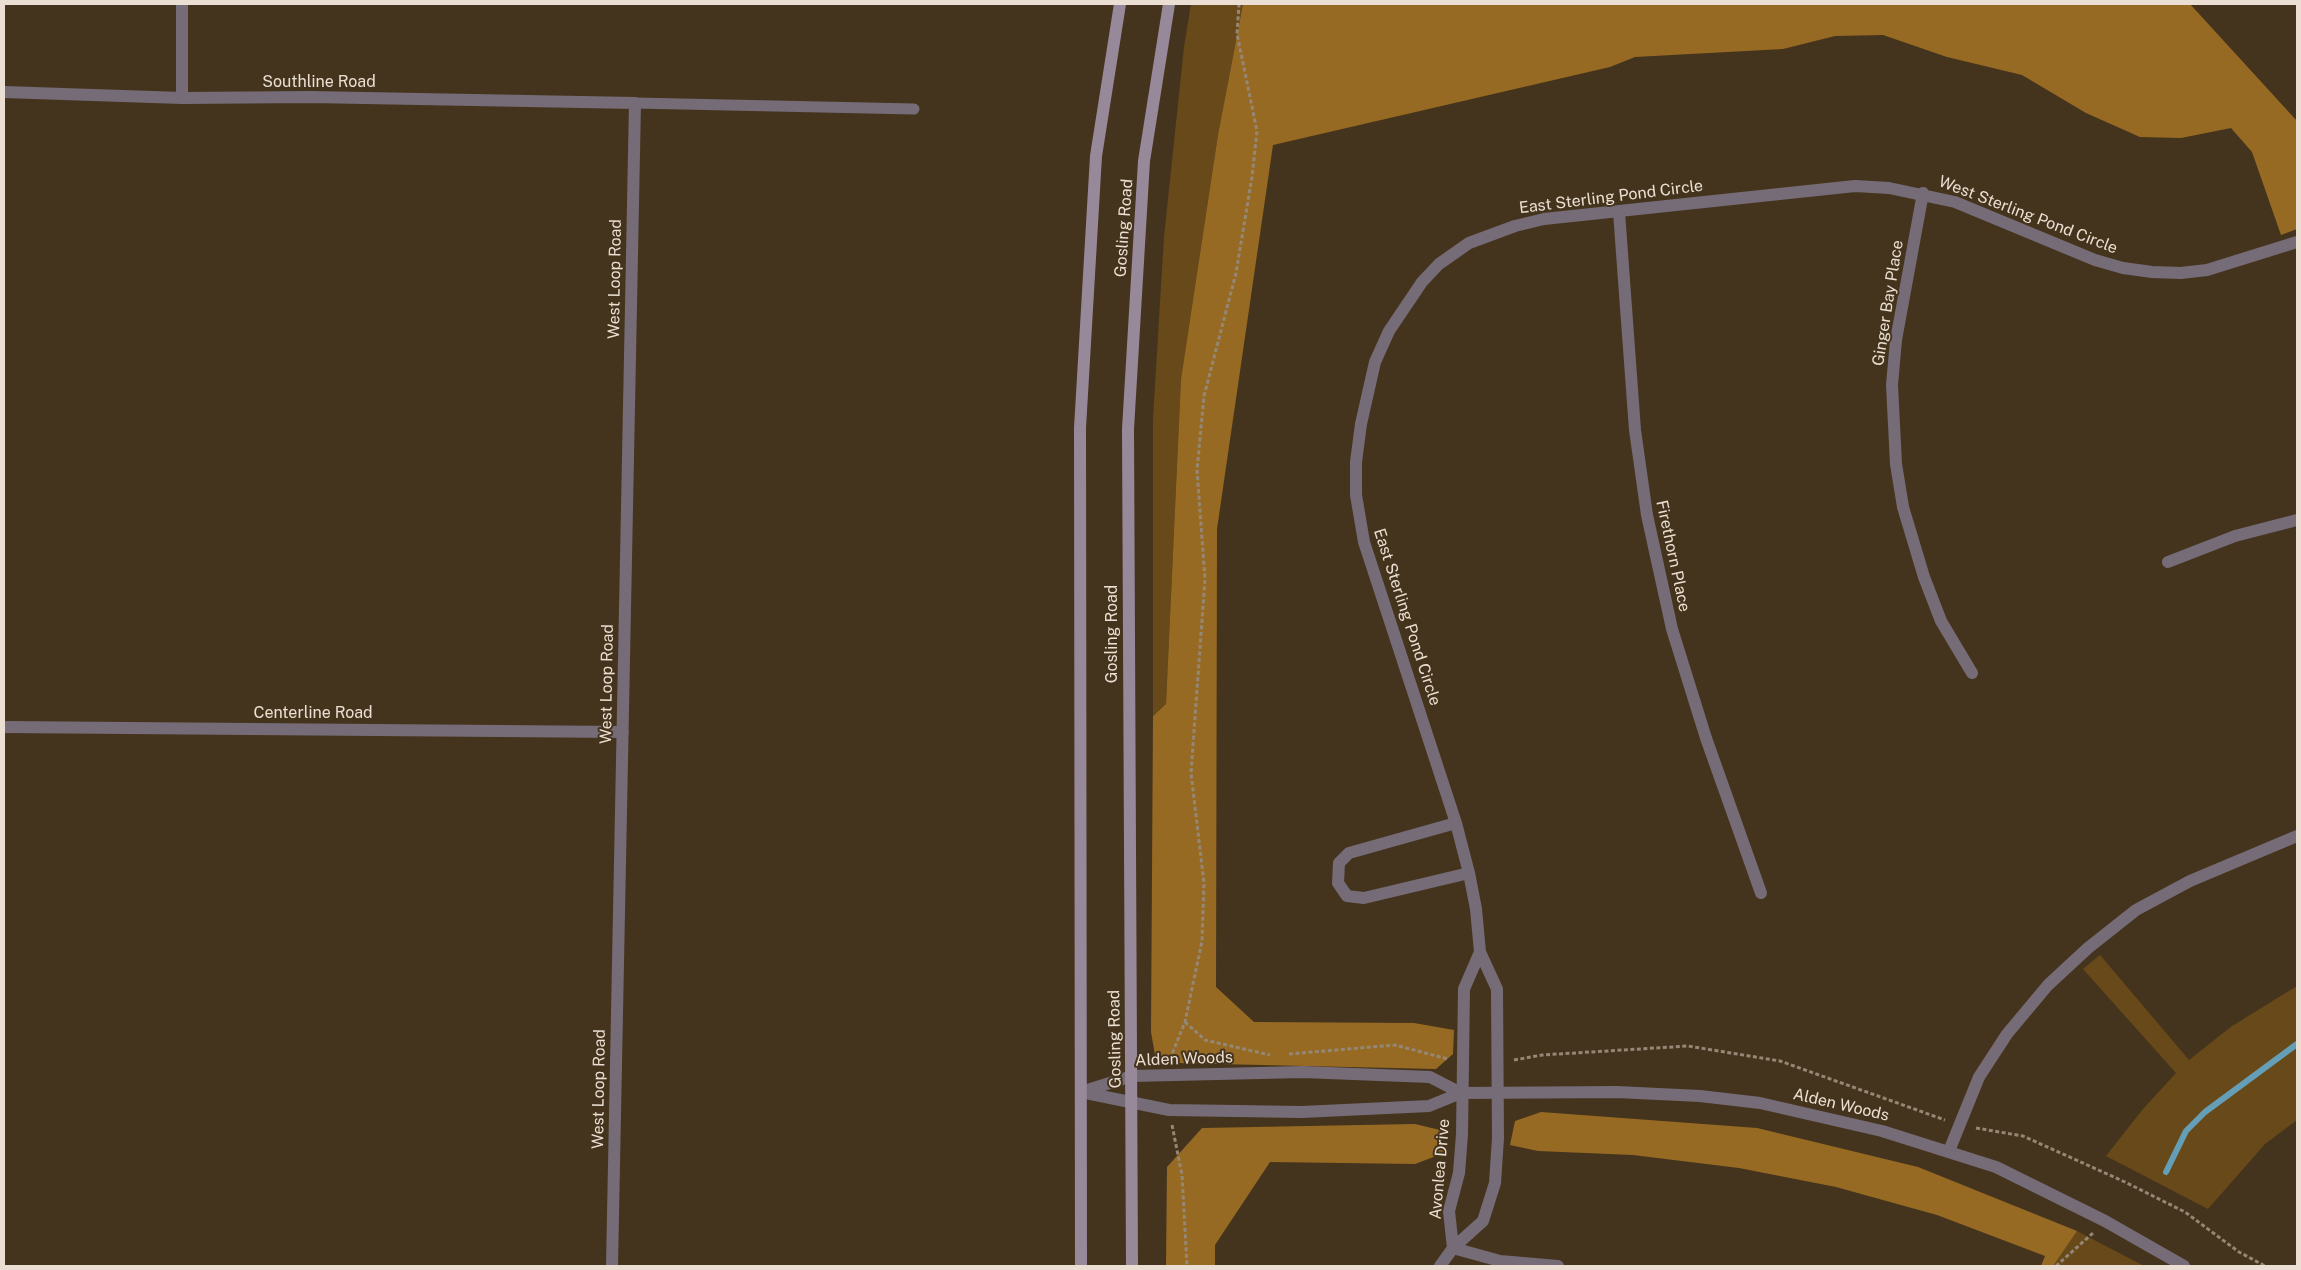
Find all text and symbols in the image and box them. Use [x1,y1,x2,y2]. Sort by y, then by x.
street label: Southline Road [262,72,376,92]
street label: West Sterling Pond Circle [1936,172,2120,258]
street label: East Sterling Pond Circle [1518,176,1704,218]
street label: Gosling Road [1111,178,1137,278]
street label: West Loop Road [604,219,626,339]
street label: Ginger Bay Place [1869,239,1907,367]
street label: Firethorn Place [1652,498,1694,614]
street label: East Sterling Pond Circle [1369,526,1445,708]
street label: Gosling Road [1102,585,1122,683]
street label: West Loop Road [596,624,618,744]
street label: Centerline Road [253,703,373,723]
street label: Gosling Road [1105,990,1125,1088]
street label: West Loop Road [588,1029,610,1149]
street label: Alden Woods [1135,1048,1233,1070]
street label: Alden Woods [1791,1085,1891,1125]
street label: Avonlea Drive [1426,1118,1454,1220]

